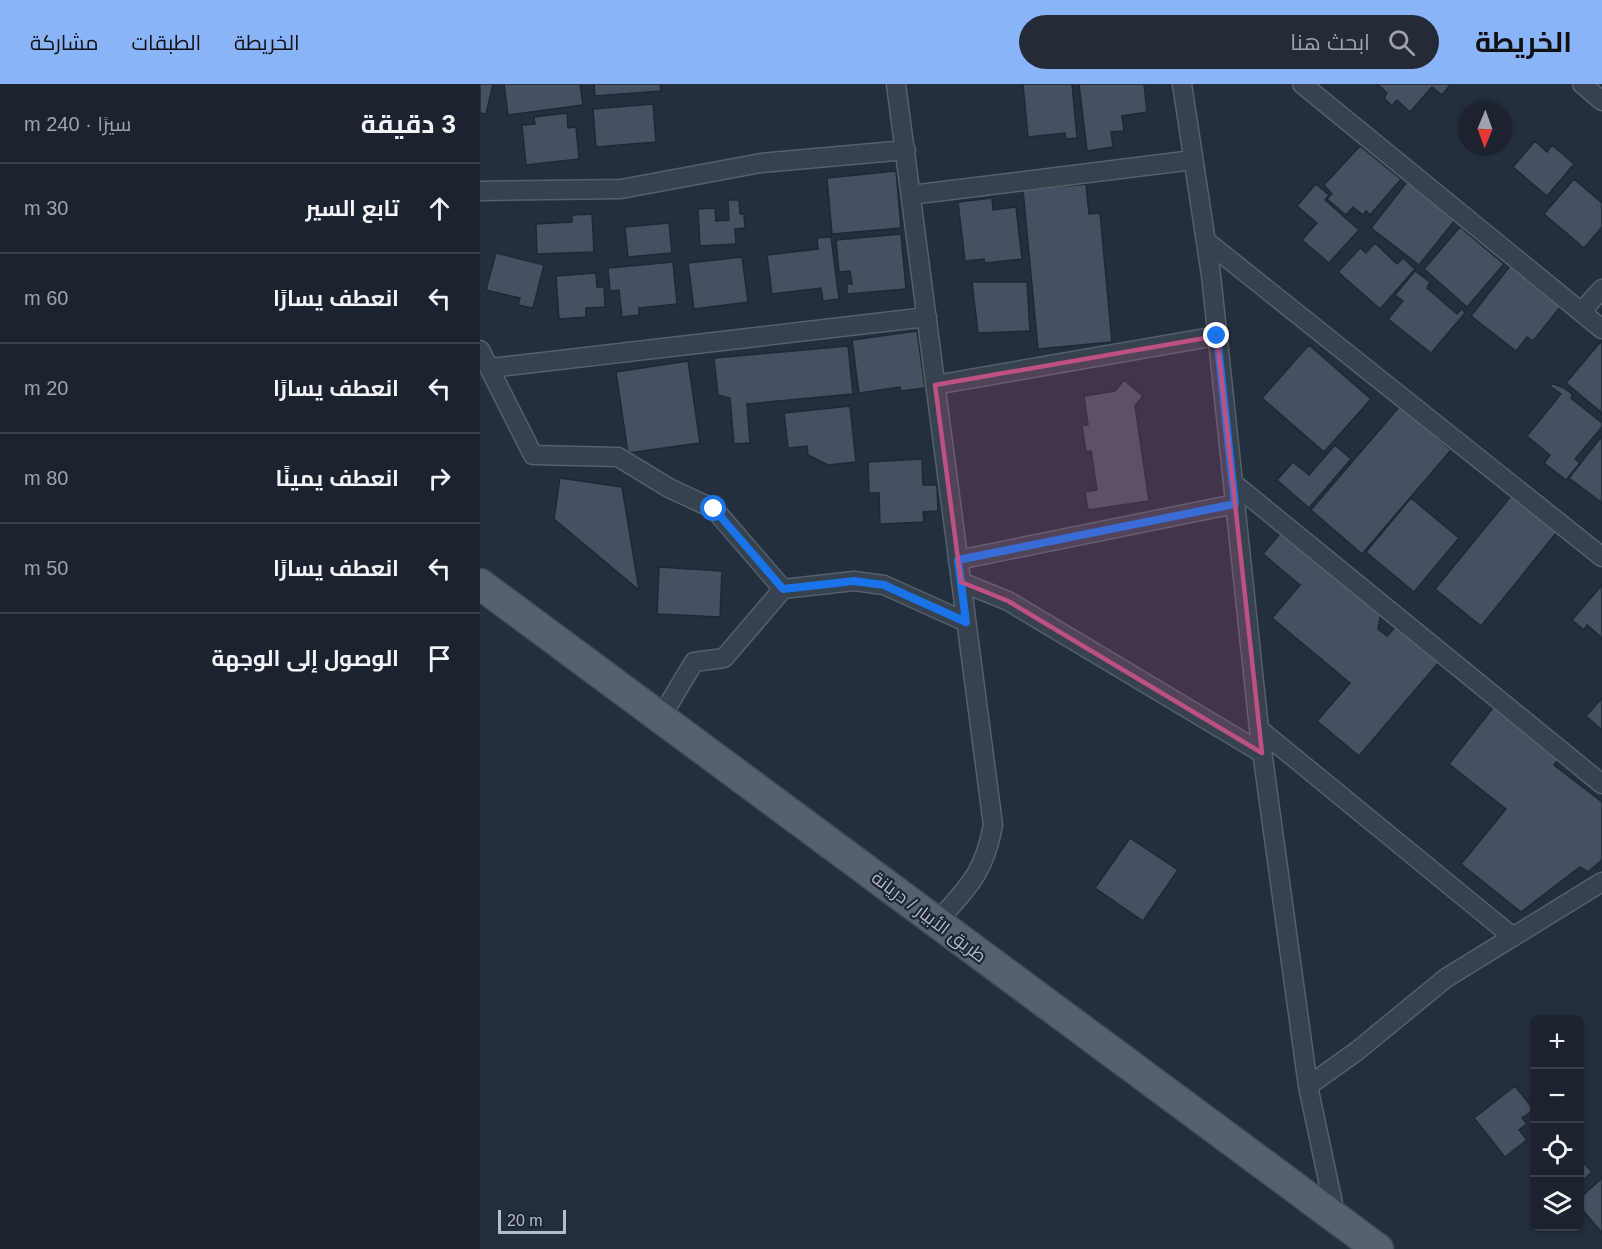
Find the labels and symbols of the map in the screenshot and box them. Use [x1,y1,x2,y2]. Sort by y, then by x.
north arrow [1458,102,1512,156]
route end [1203,322,1229,348]
route start [700,495,726,521]
street label: طريق الأبيار / دريانة [867,868,990,968]
scale bar [498,1207,566,1234]

